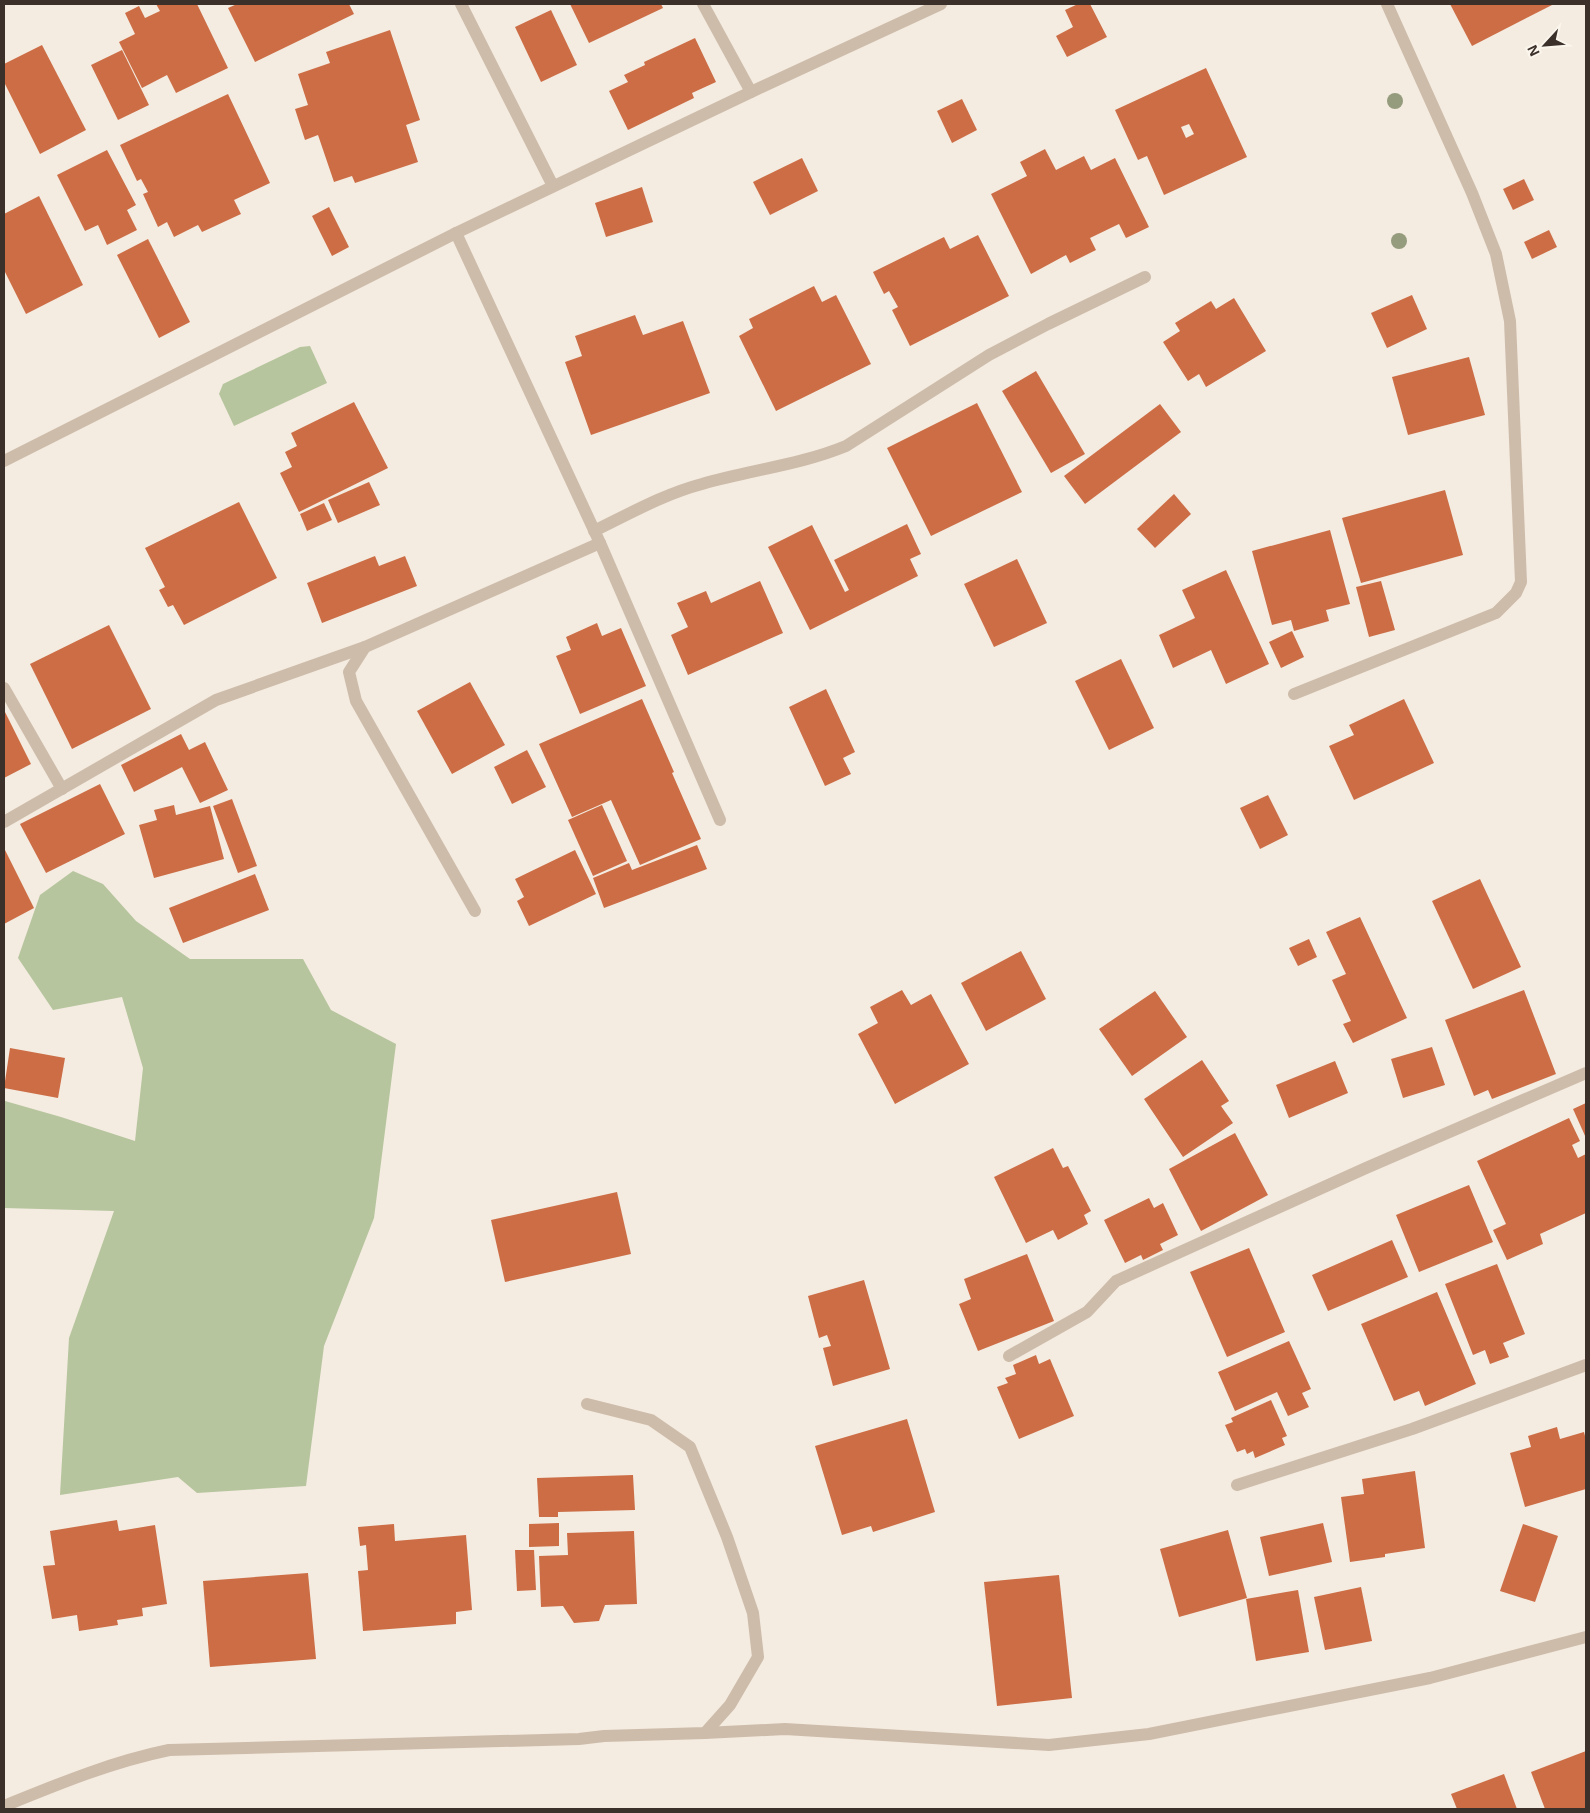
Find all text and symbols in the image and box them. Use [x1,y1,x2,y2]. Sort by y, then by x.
north arrow [1520,20,1570,70]
text: N [1524,43,1543,59]

